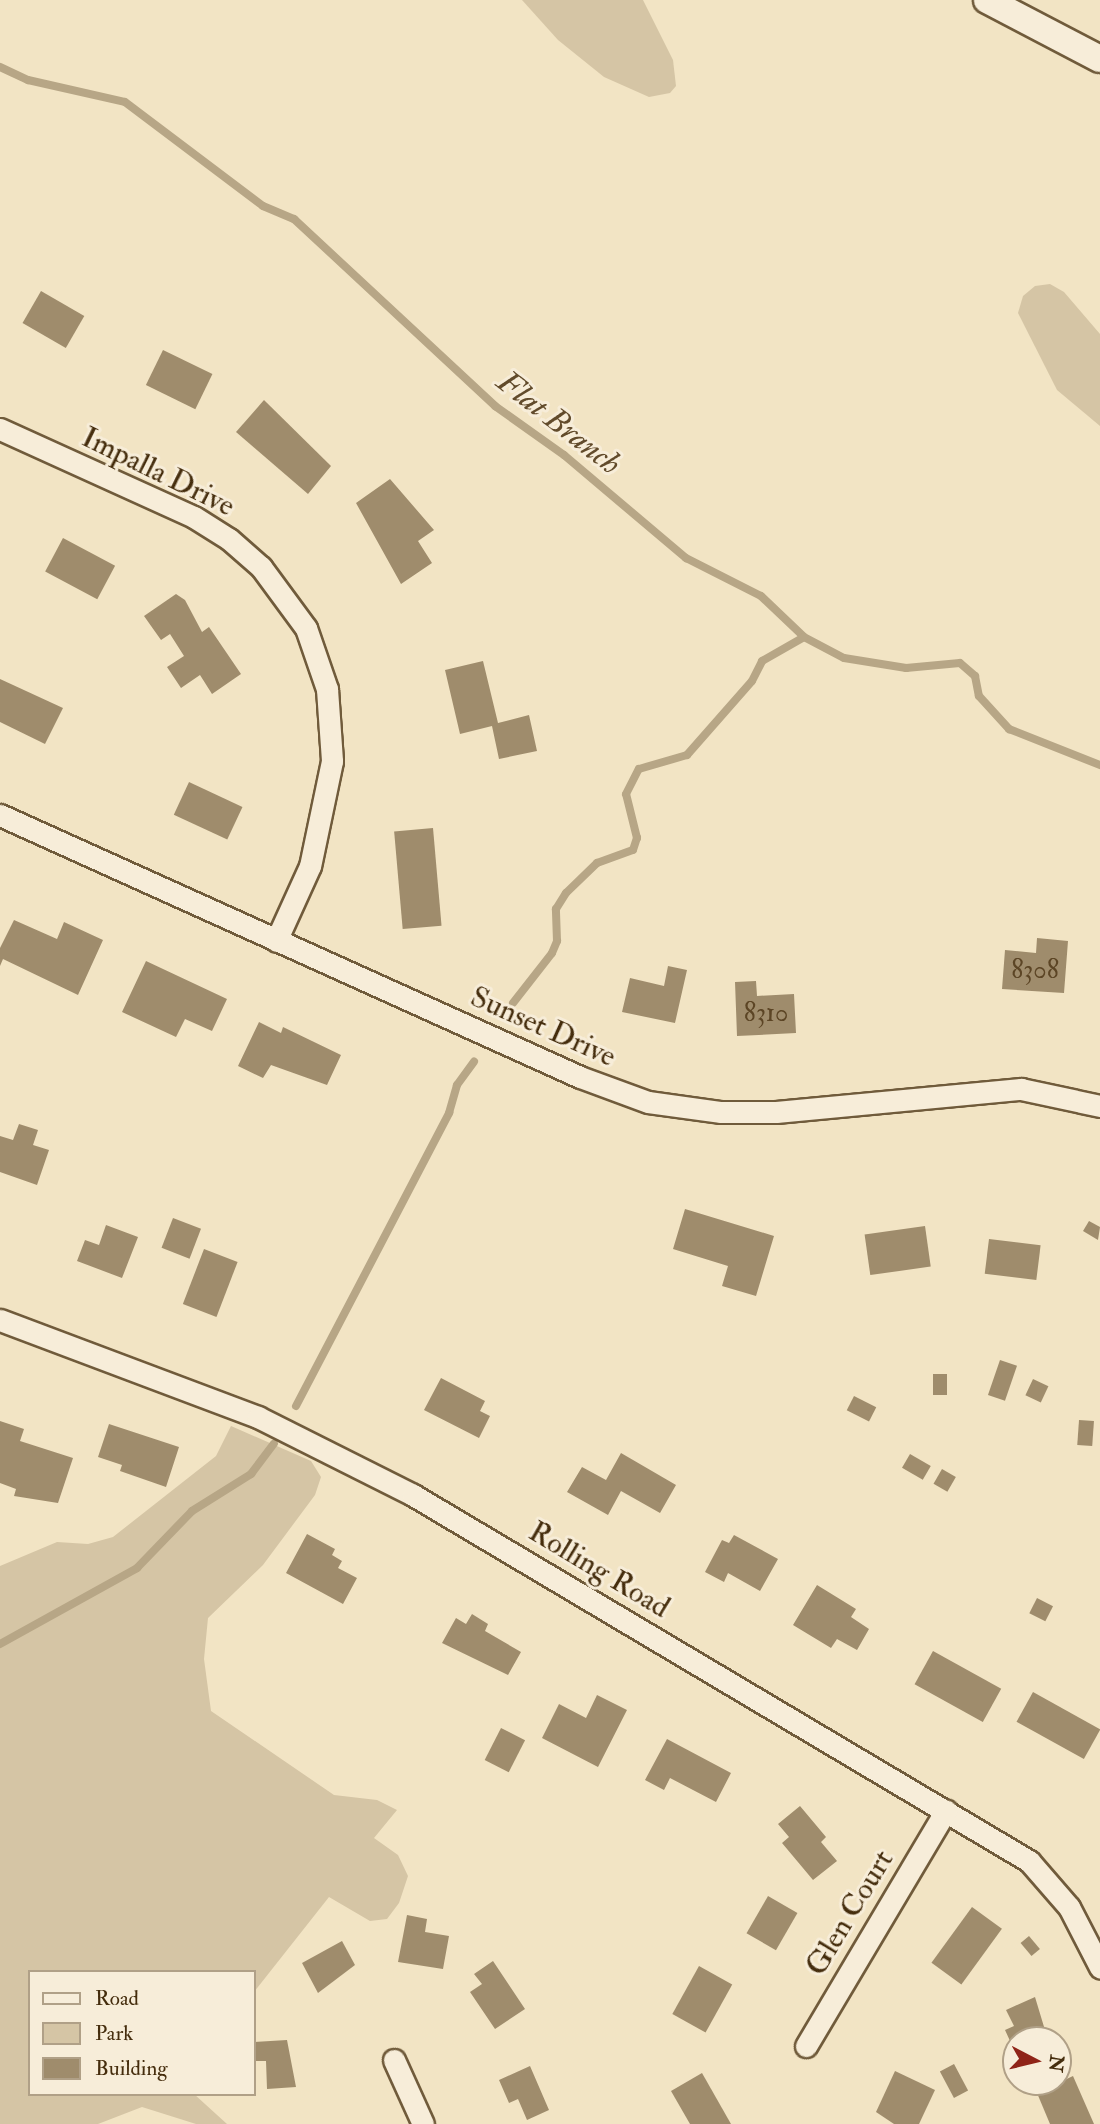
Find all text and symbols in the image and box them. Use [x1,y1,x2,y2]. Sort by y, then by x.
water label: Flat Branch [489,363,629,483]
street label: Impalla Drive [76,420,240,524]
house number: 8308 [1011,955,1059,987]
street label: Sunset Drive [465,979,621,1075]
house number: 8310 [744,998,788,1030]
street label: Rolling Road [522,1514,676,1626]
street label: Glen Court [799,1844,901,1982]
legend [28,1970,256,2096]
text: Road [95,1985,139,2012]
text: Park [95,2020,133,2047]
north arrow [1002,2026,1072,2096]
text: N [1043,2053,1069,2073]
text: Building [95,2055,168,2082]

